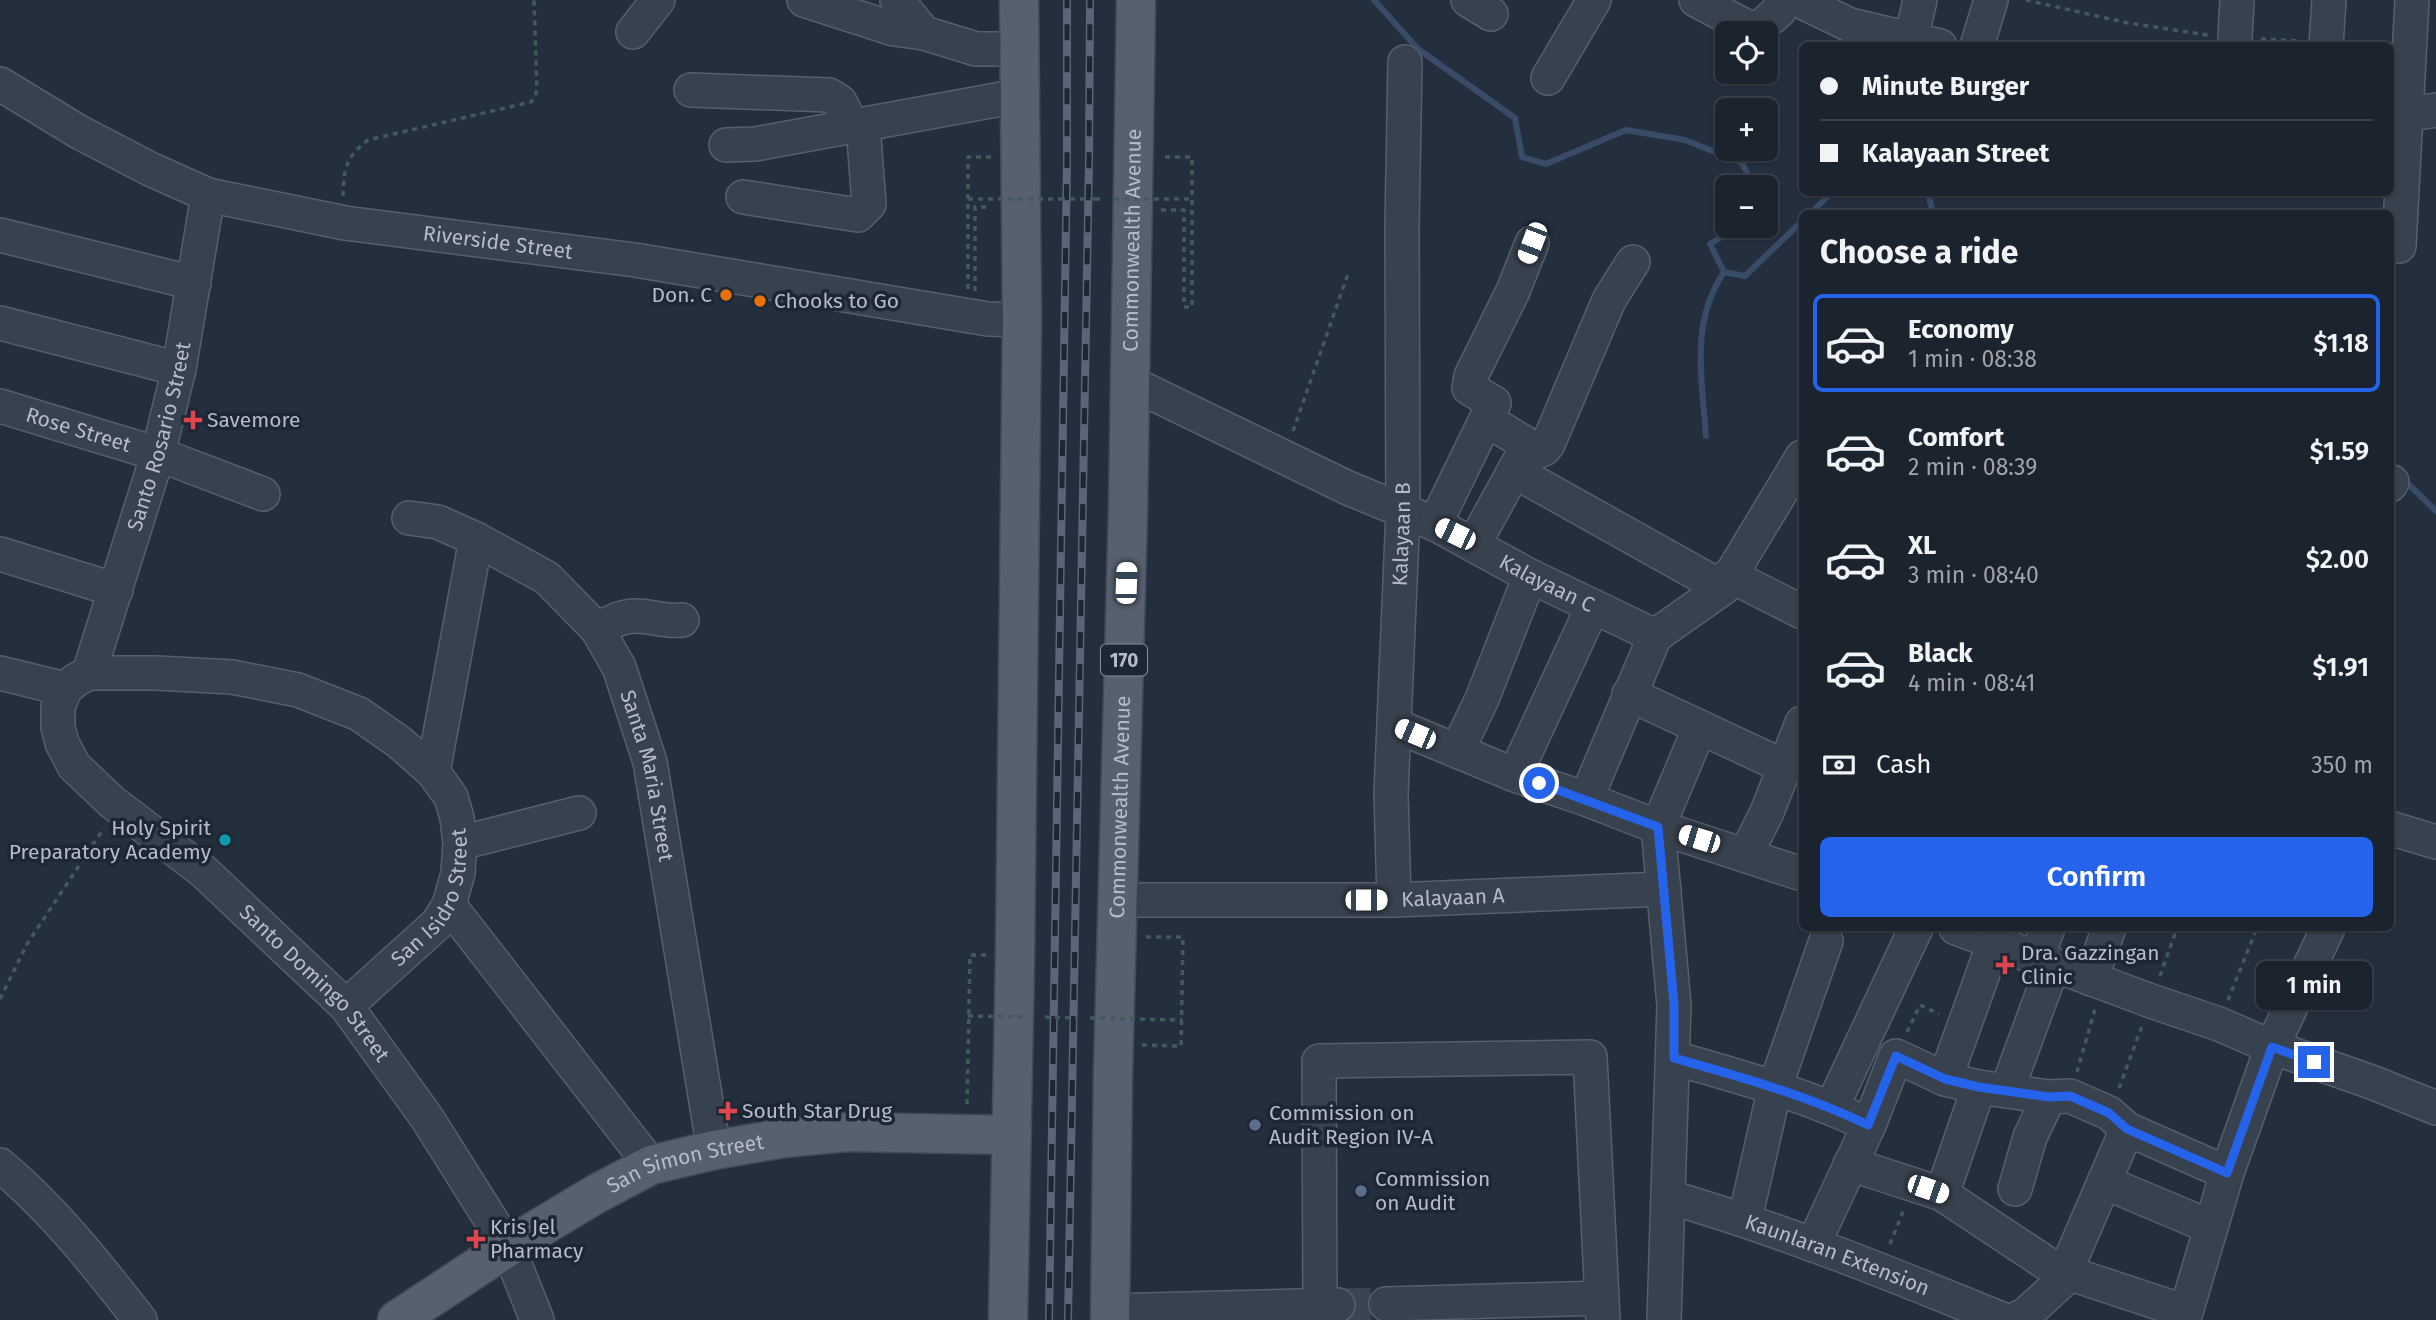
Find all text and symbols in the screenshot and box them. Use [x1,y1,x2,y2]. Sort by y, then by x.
map controls [1715,21,1778,238]
button: locate [1715,21,1778,84]
text: Minute Burger [1862,71,2029,102]
button: + [1715,98,1778,161]
street label: Commonwealth Avenue [1117,129,1147,352]
text: Kalayaan Street [1862,138,2049,169]
button: − [1715,175,1778,238]
street label: Riverside Street [422,220,575,265]
car [1515,220,1550,266]
text: Choose a ride [1820,233,2018,271]
place label: Don. C [652,282,712,308]
marker: Don. C [718,287,734,303]
place label: Chooks to Go [774,288,899,314]
marker: Chooks to Go [752,293,768,309]
icon: car [1824,312,1887,375]
text: Economy [1908,314,2014,345]
text: $1.18 [2313,328,2369,359]
street label: Santo Rosario Street [122,340,196,534]
text: 1 min · 08:38 [1908,345,2037,373]
street label: Rose Street [23,402,135,458]
place label: Savemore [207,407,300,433]
marker: Savemore [185,412,201,428]
icon: car [1824,420,1887,483]
text: Comfort [1908,422,2004,453]
text: $1.59 [2310,436,2369,467]
text: 2 min · 08:39 [1908,453,2037,481]
street label: Kalayaan B [1387,482,1416,587]
car [1432,515,1479,553]
icon: car [1824,528,1887,591]
text: XL [1908,530,1936,561]
text: $2.00 [2306,544,2369,575]
street label: Kalayaan C [1495,549,1599,618]
text: 3 min · 08:40 [1908,561,2039,589]
car [1115,562,1138,604]
icon: car [1824,636,1887,699]
text: Black [1908,638,1973,669]
road number: 170 [1101,645,1147,676]
text: $1.91 [2313,652,2369,683]
text: 4 min · 08:41 [1908,669,2036,697]
street label: Santa Maria Street [614,687,679,864]
street label: Commonwealth Avenue [1104,695,1136,919]
car [1392,716,1439,752]
icon: cash [1820,746,1858,784]
text: Cash [1876,749,1932,780]
text: 350 m [2311,751,2373,779]
route start [1523,767,1555,799]
place label: Holy Spirit Preparatory Academy [9,815,212,865]
car [1676,823,1723,855]
street label: San Isidro Street [386,827,473,972]
marker: Holy Spirit Preparatory Academy [217,832,233,848]
button: Confirm [1820,837,2373,917]
street label: Kalayaan A [1401,883,1505,913]
car [1346,890,1388,911]
street label: Santo Domingo Street [234,899,395,1067]
place label: Dra. Gazzingan Clinic [2021,940,2159,990]
marker: Dra. Gazzingan Clinic [1995,955,2015,975]
callout: 1 min [2256,960,2372,1010]
text: 1 min [2286,971,2342,999]
route end [2298,1046,2330,1078]
place label: South Star Drug [742,1098,892,1124]
place label: Commission on Audit Region IV-A [1269,1100,1433,1150]
marker: South Star Drug [720,1103,736,1119]
marker: Commission on Audit Region IV-A [1247,1117,1263,1133]
street label: San Simon Street [602,1129,766,1199]
place label: Commission on Audit [1375,1166,1490,1216]
car [1905,1172,1952,1206]
marker: Commission on Audit [1353,1183,1369,1199]
street label: Kaunlaran Extension [1742,1209,1933,1301]
place label: Kris Jel Pharmacy [490,1214,584,1264]
marker: Kris Jel Pharmacy [468,1231,484,1247]

